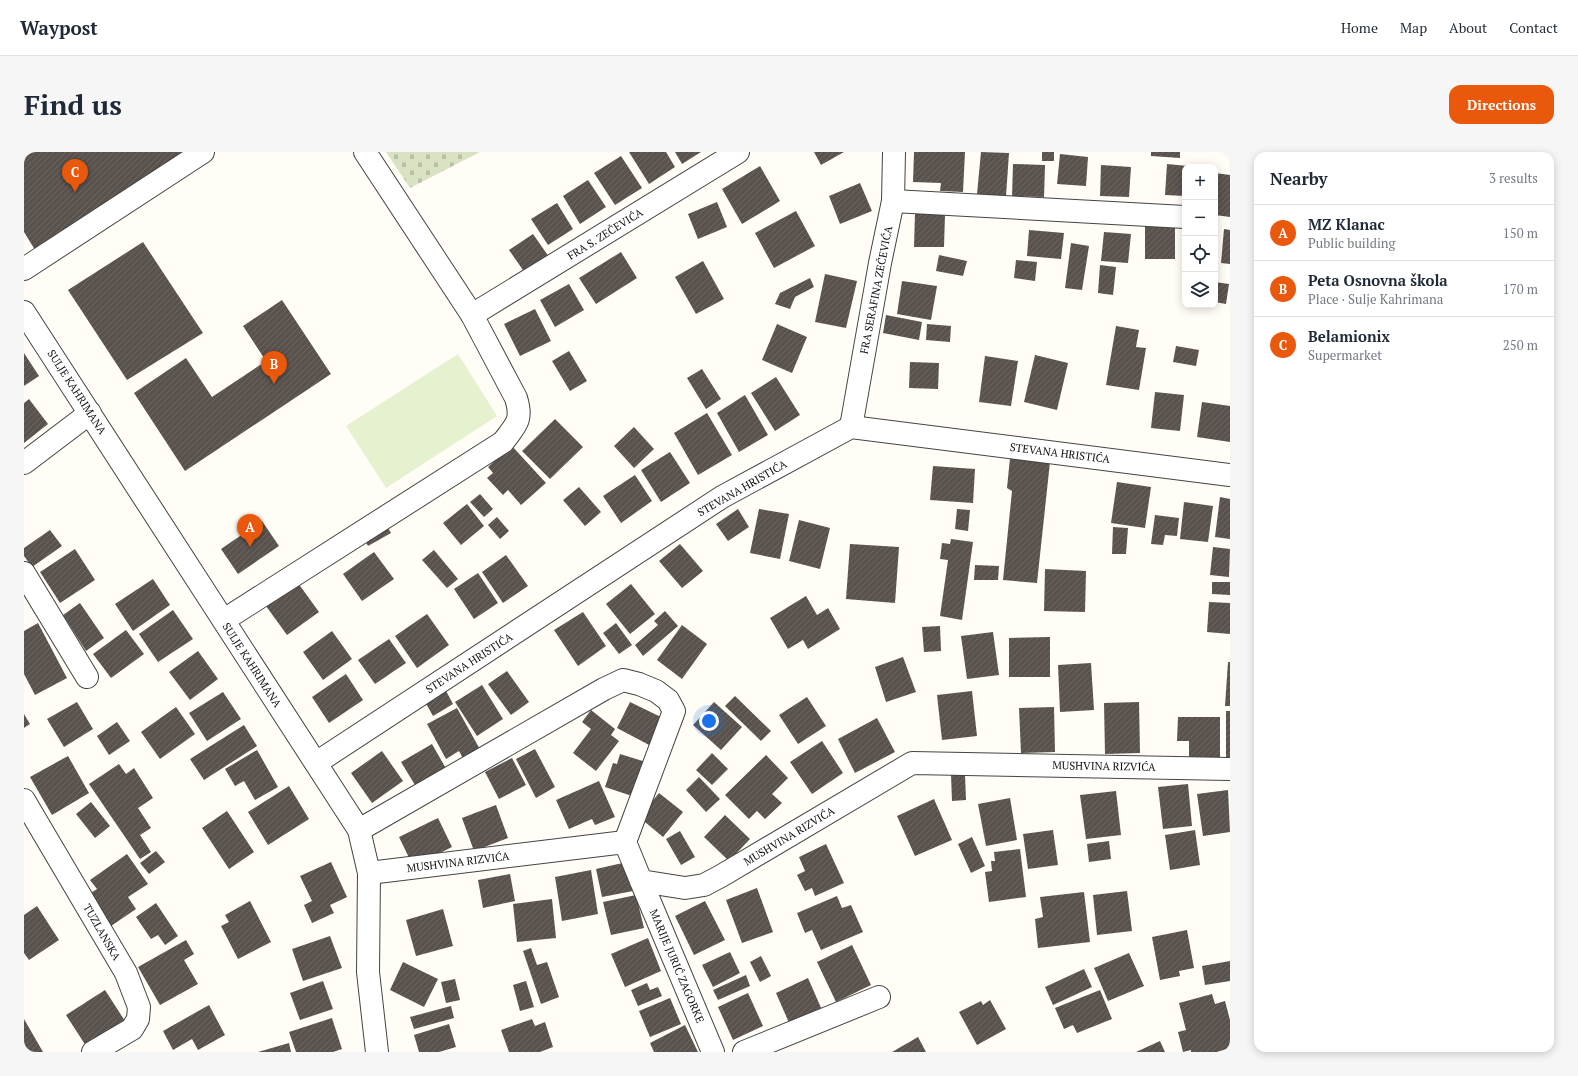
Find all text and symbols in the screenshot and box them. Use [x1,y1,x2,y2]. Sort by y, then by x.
text: Waypost [20,15,98,40]
text: Home [1341,18,1378,37]
text: Map [1400,18,1427,37]
text: About [1449,18,1487,37]
text: Contact [1509,18,1558,37]
button: Directions [1449,85,1554,124]
text: Find us [24,86,122,123]
pin: C [62,159,88,192]
map controls [1182,164,1218,308]
button: + [1182,164,1218,200]
text: Nearby [1270,167,1328,190]
text: 3 results [1489,169,1538,187]
button: − [1182,200,1218,236]
street label: FRA S. ZEČEVIĆA [565,205,646,263]
text: MZ Klanac [1308,214,1385,234]
street label: FRA SERAFINA ZEČEVIĆA [857,224,895,355]
text: A [1278,224,1288,242]
text: 150 m [1503,224,1538,242]
text: Public building [1308,234,1395,252]
button: locate [1182,236,1218,272]
text: Peta Osnovna škola [1308,270,1448,290]
button: layers [1182,272,1218,308]
text: B [1279,280,1287,298]
text: 170 m [1503,280,1538,298]
text: Place · Sulje Kahrimana [1308,290,1443,308]
text: Belamionix [1308,326,1390,346]
text: C [1279,336,1287,354]
text: 250 m [1503,336,1538,354]
text: Supermarket [1308,346,1382,364]
street label: SULJE KAHRIMANA [44,347,110,437]
pin: B [261,351,287,384]
street label: STEVANA HRISTIĆA [1009,440,1111,466]
street label: STEVANA HRISTIĆA [695,456,790,519]
pin: A [237,514,263,547]
street label: SULJE KAHRIMANA [219,620,285,710]
street label: STEVANA HRISTIĆA [423,629,516,696]
your location [699,711,719,731]
street label: MUSHVINA RIZVIĆA [1052,758,1156,774]
street label: MUSHVINA RIZVIĆA [741,803,837,869]
street label: MUSHVINA RIZVIĆA [406,849,511,875]
street label: TUZLANSKA [80,901,124,963]
street label: MARIJE JURIĆ ZAGORKE [647,907,707,1025]

